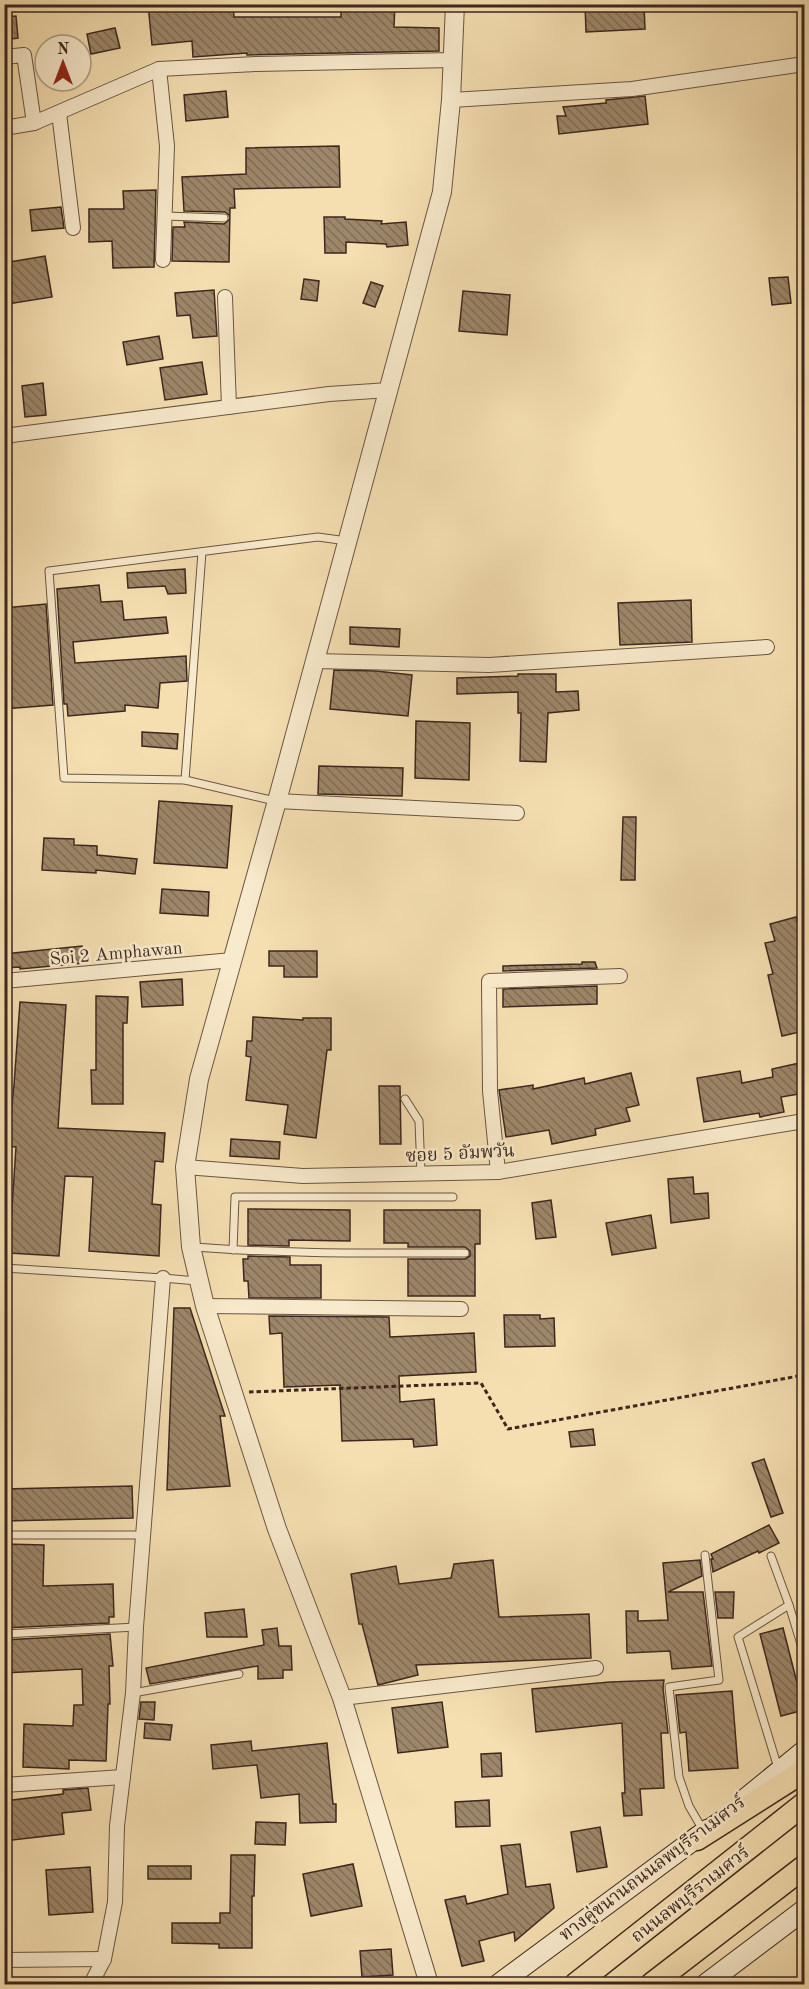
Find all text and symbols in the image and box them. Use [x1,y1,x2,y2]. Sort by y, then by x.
north arrow [33,33,93,93]
text: N [57,42,70,58]
street label: Soi 2 Amphawan [49,939,183,969]
street label: ซอย 5 อัมพวัน [405,1141,515,1166]
street label: ทางคู่ขนานถนนลพบุรีราเมศวร์ [555,1791,749,1945]
street label: ถนนลพบุรีราเมศวร์ [626,1841,754,1947]

